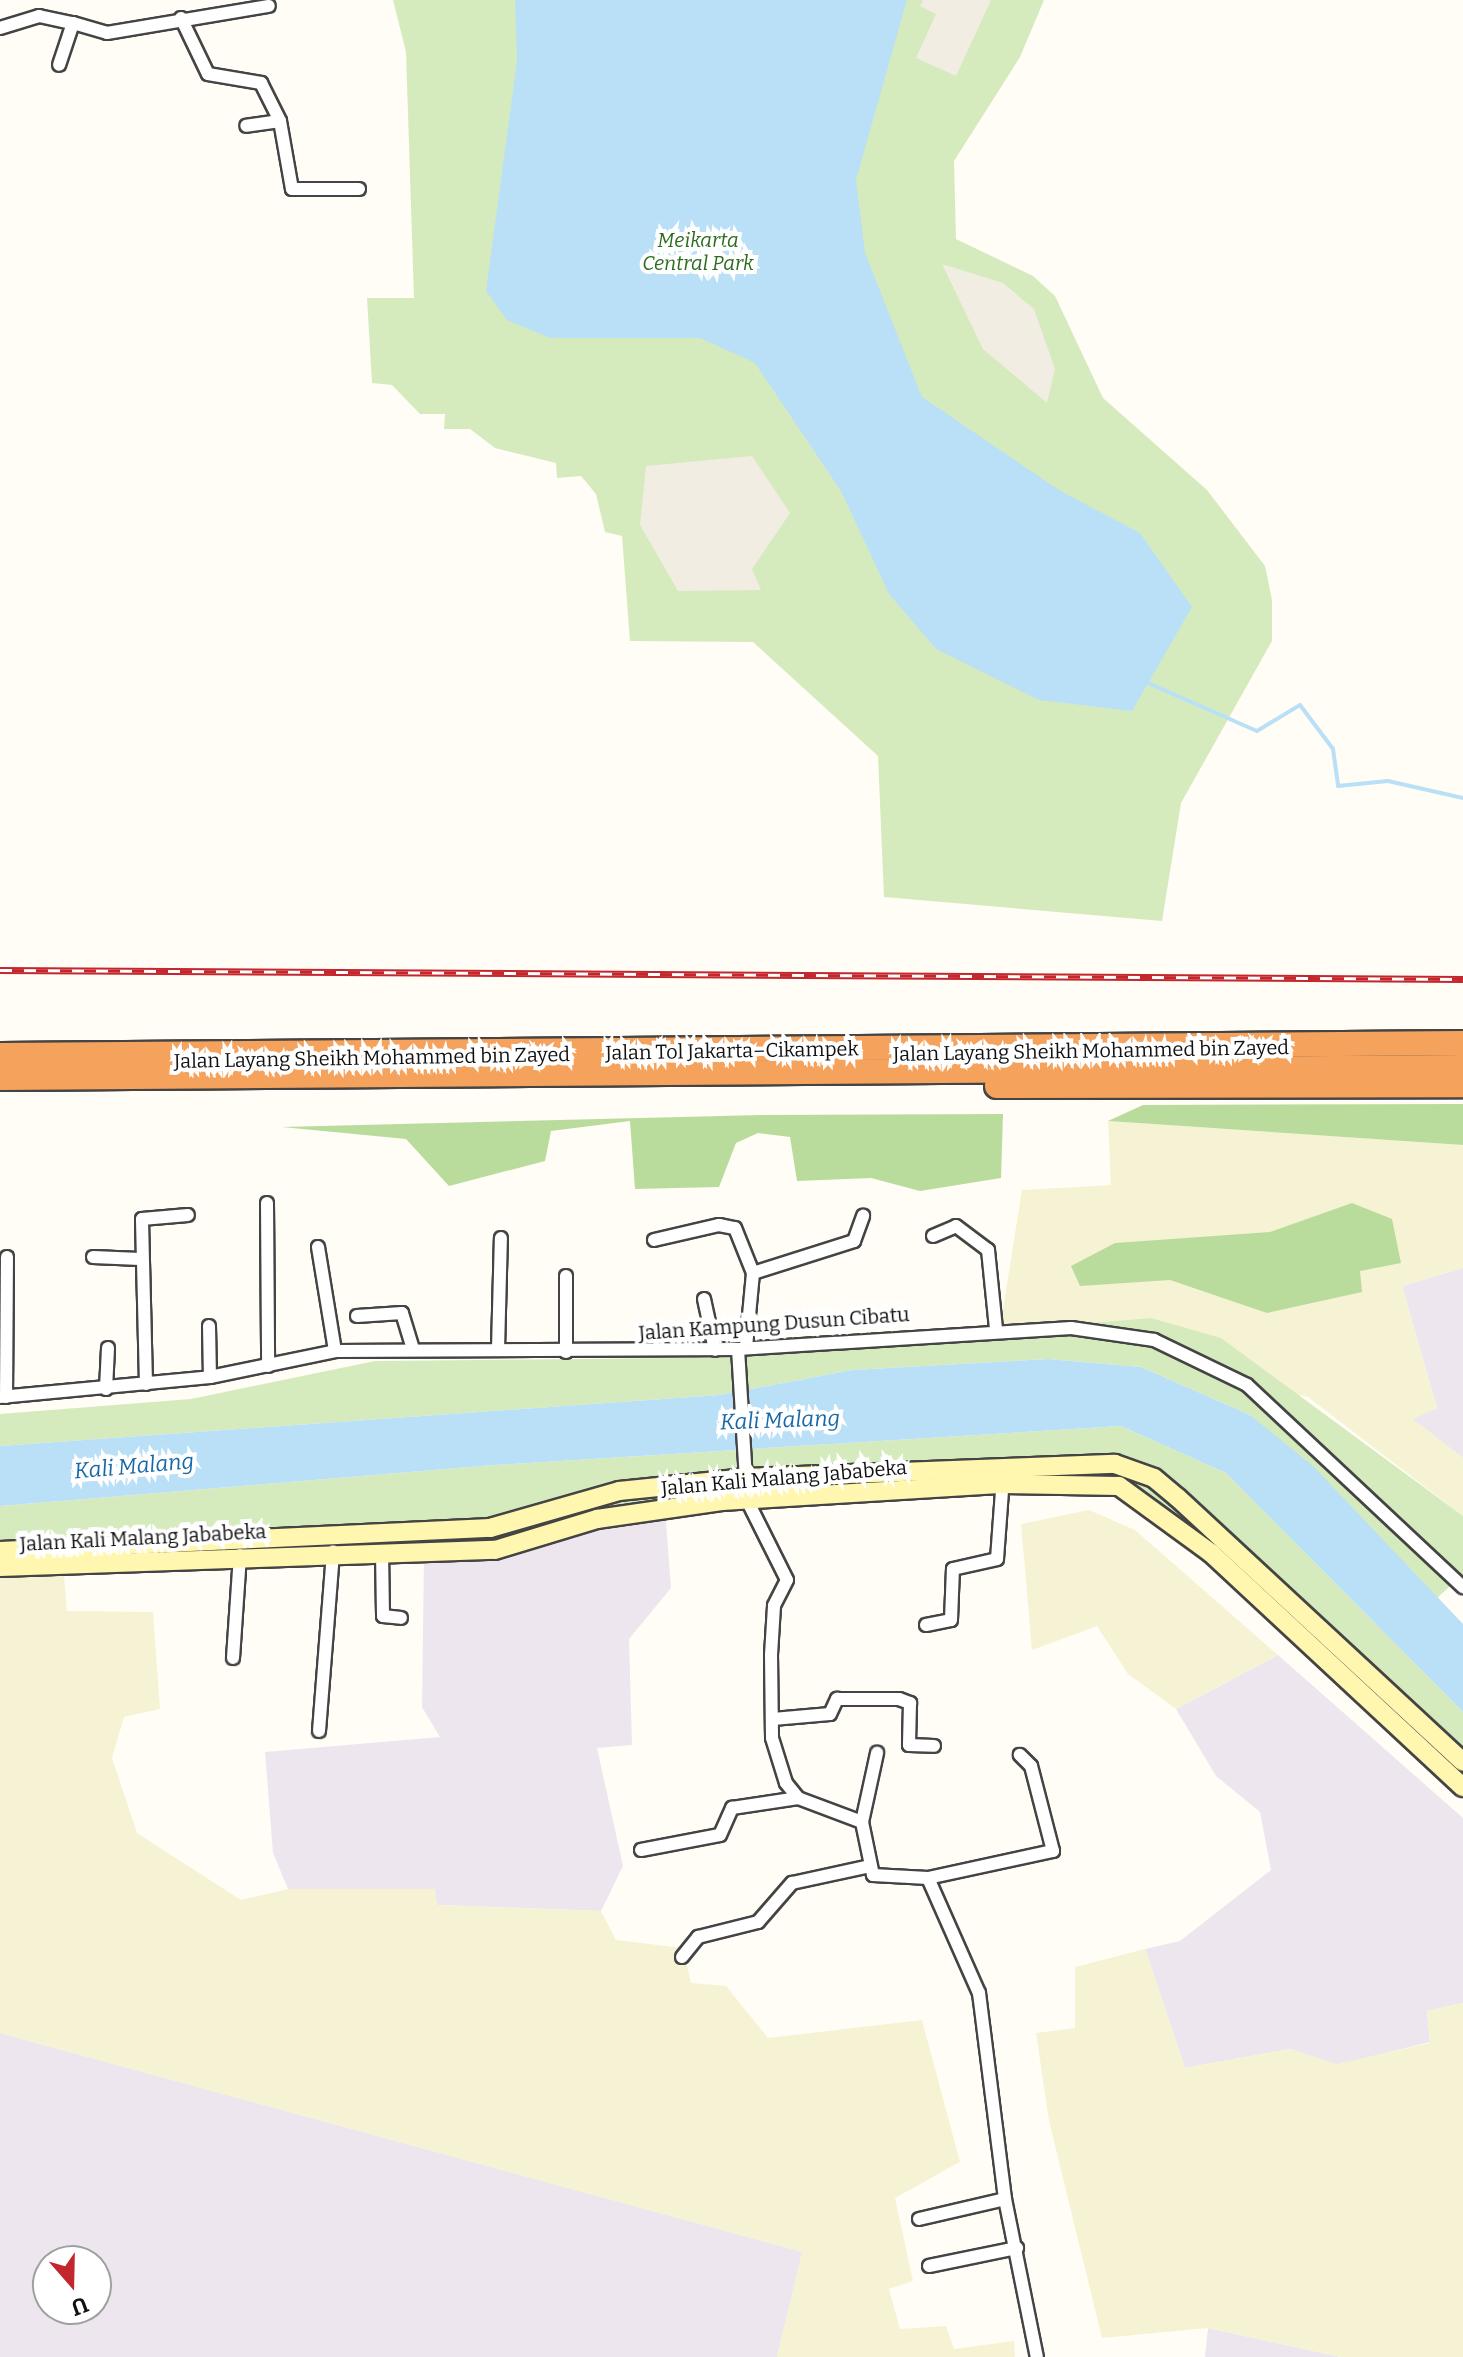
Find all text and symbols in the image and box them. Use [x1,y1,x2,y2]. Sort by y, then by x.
park label: Meikarta Central Park [642,229,754,276]
street label: Jalan Layang Sheikh Mohammed bin Zayed [893,1036,1289,1066]
street label: Jalan Tol Jakarta–Cikampek [605,1037,859,1065]
street label: Jalan Layang Sheikh Mohammed bin Zayed [174,1043,570,1073]
street label: Jalan Kampung Dusun Cibatu [638,1303,910,1345]
water label: Kali Malang [719,1405,841,1435]
water label: Kali Malang [73,1448,195,1484]
street label: Jalan Kali Malang Jababeka [660,1455,908,1501]
street label: Jalan Kali Malang Jababeka [19,1520,267,1556]
north arrow [32,2245,112,2325]
text: U [67,2291,92,2322]

